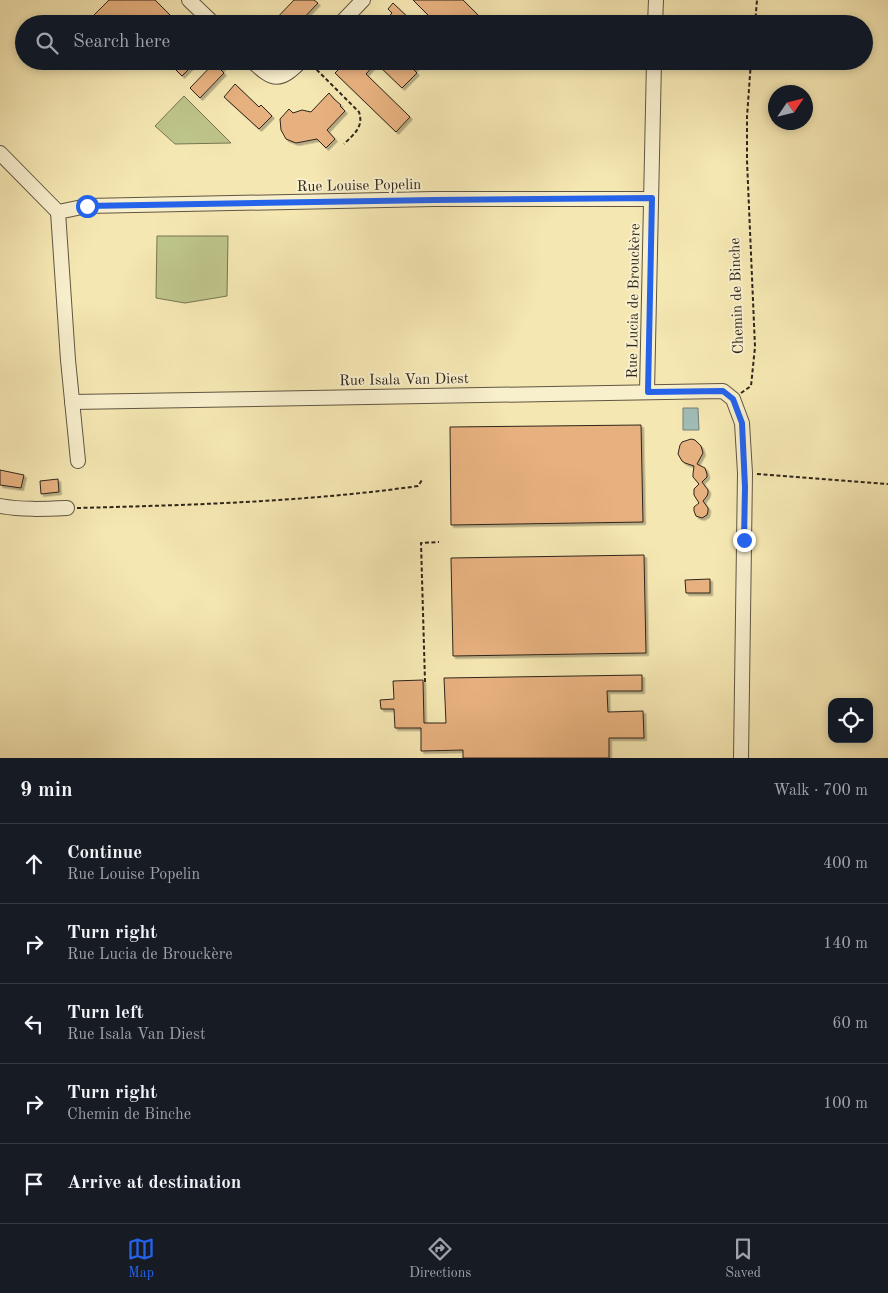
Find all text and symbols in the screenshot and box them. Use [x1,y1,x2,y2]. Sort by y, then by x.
search box [15,15,873,70]
icon: search [33,29,61,57]
text: Search here [73,33,170,52]
north arrow [768,85,813,130]
street label: Rue Louise Popelin [297,178,422,195]
route start [76,195,99,218]
street label: Rue Lucia de Brouckère [626,223,643,379]
street label: Chemin de Binche [728,237,747,354]
street label: Rue Isala Van Diest [339,372,469,389]
route end [733,529,756,552]
map controls [828,698,873,743]
button: locate [828,698,873,743]
text: 9 min [20,780,73,801]
text: Walk · 700 m [773,783,868,799]
text: Continue [67,844,142,863]
icon: ahead [20,850,48,878]
text: 400 m [823,856,868,872]
text: Rue Louise Popelin [67,867,200,883]
text: Turn right [67,924,157,943]
icon: right [20,930,48,958]
text: 140 m [823,936,868,952]
text: Rue Lucia de Brouckère [67,947,233,963]
text: Turn left [67,1004,144,1023]
icon: left [20,1010,48,1038]
text: 60 m [832,1016,868,1032]
text: Rue Isala Van Diest [67,1027,206,1043]
text: Turn right [67,1084,157,1103]
icon: right [20,1090,48,1118]
text: 100 m [823,1096,868,1112]
text: Chemin de Binche [67,1107,191,1123]
icon: arrive [20,1170,48,1198]
text: Arrive at destination [67,1174,241,1193]
tab: Map [127,1235,155,1282]
tab: Directions [409,1235,471,1282]
tab: Saved [725,1235,761,1282]

